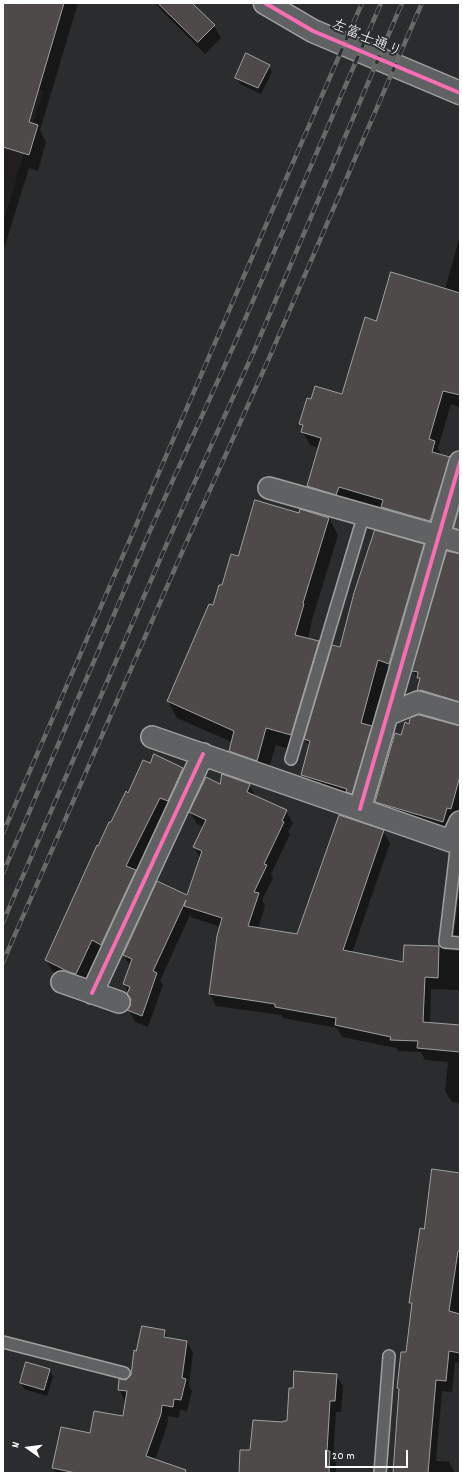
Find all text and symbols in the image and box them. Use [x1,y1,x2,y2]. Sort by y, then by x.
street label: 左富士通り [328,17,404,63]
north arrow [8,1428,48,1468]
text: N [8,1441,25,1450]
scale bar [327,1442,410,1468]
text: 20 m [332,1448,355,1465]

